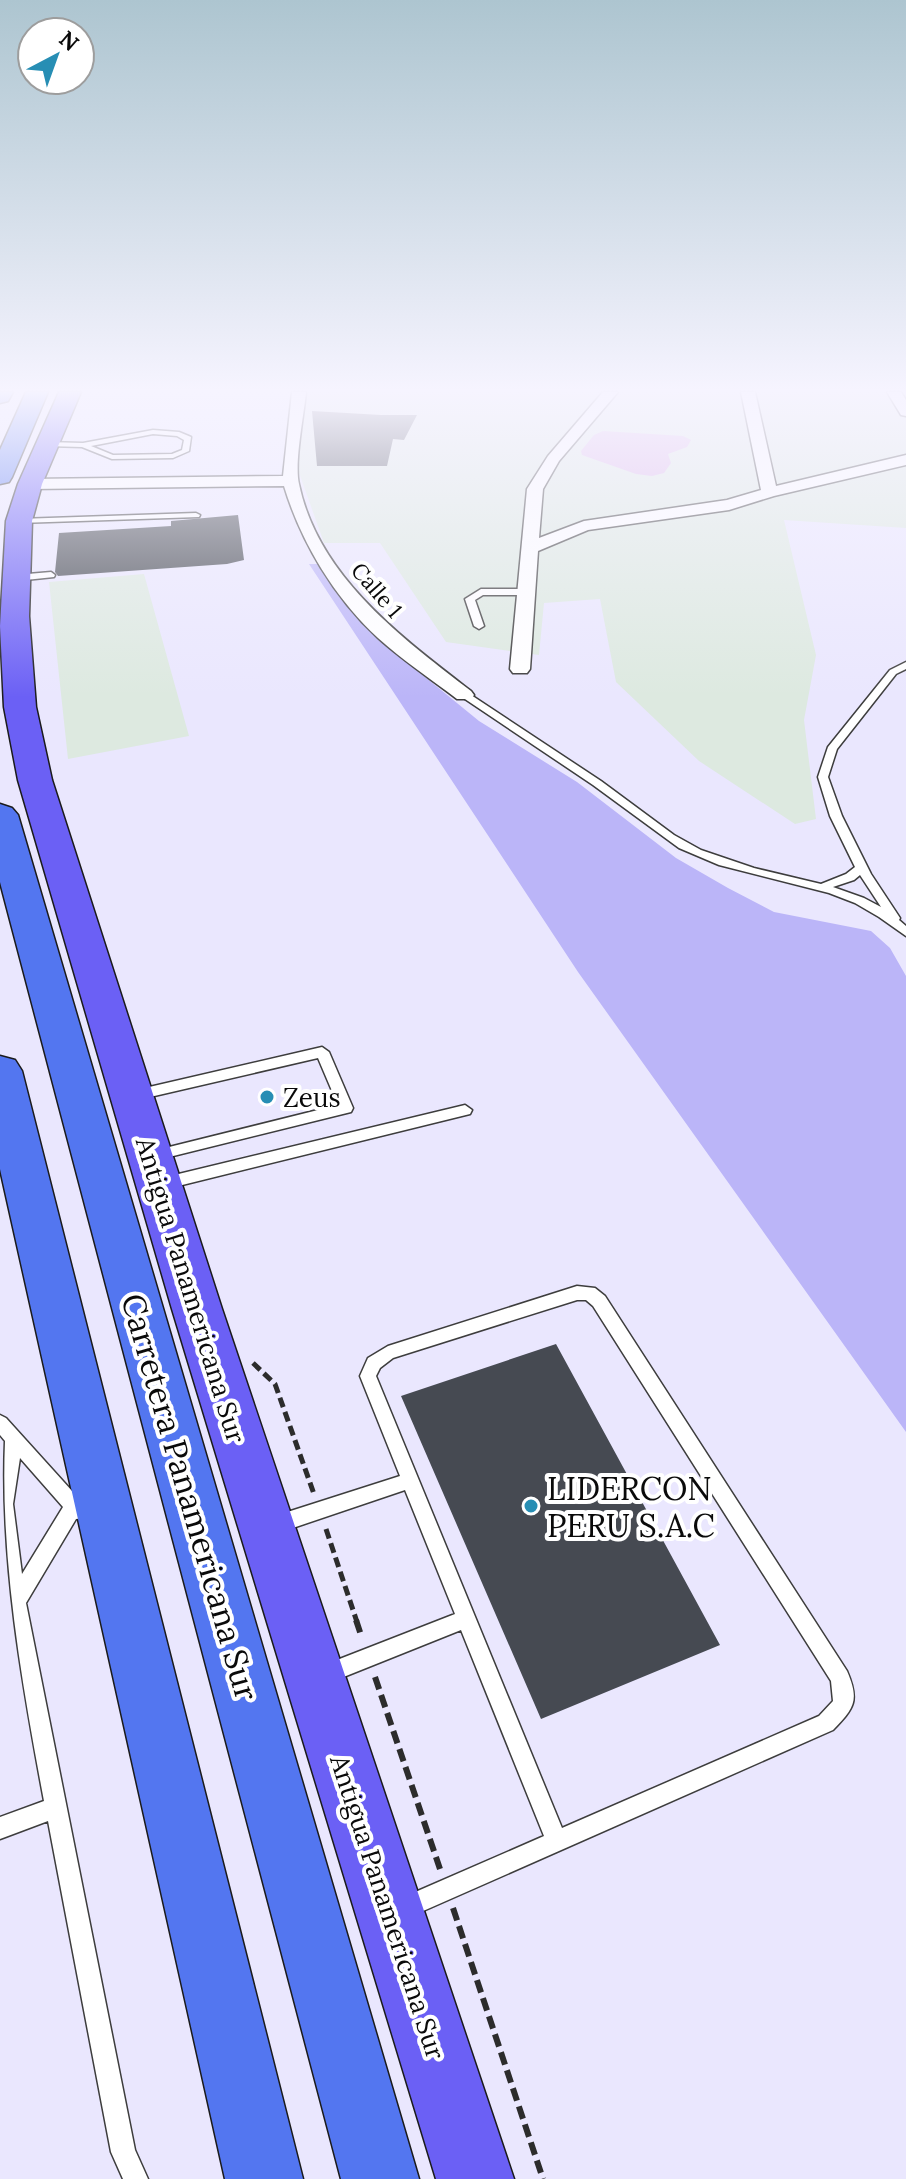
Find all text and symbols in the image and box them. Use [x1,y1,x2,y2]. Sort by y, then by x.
north arrow [16,16,96,96]
text: N [54,25,85,57]
street label: Calle 1 [345,557,409,623]
place label: Zeus [283,1081,341,1114]
marker: Zeus [258,1088,276,1106]
street label: Antigua Panamericana Sur [128,1132,253,1448]
street label: Carretera Panamericana Sur [112,1289,268,1705]
place label: LIDERCON PERU S.A.C [547,1468,715,1546]
marker: LIDERCON PERU S.A.C [522,1497,540,1515]
street label: Antigua Panamericana Sur [323,1750,453,2064]

